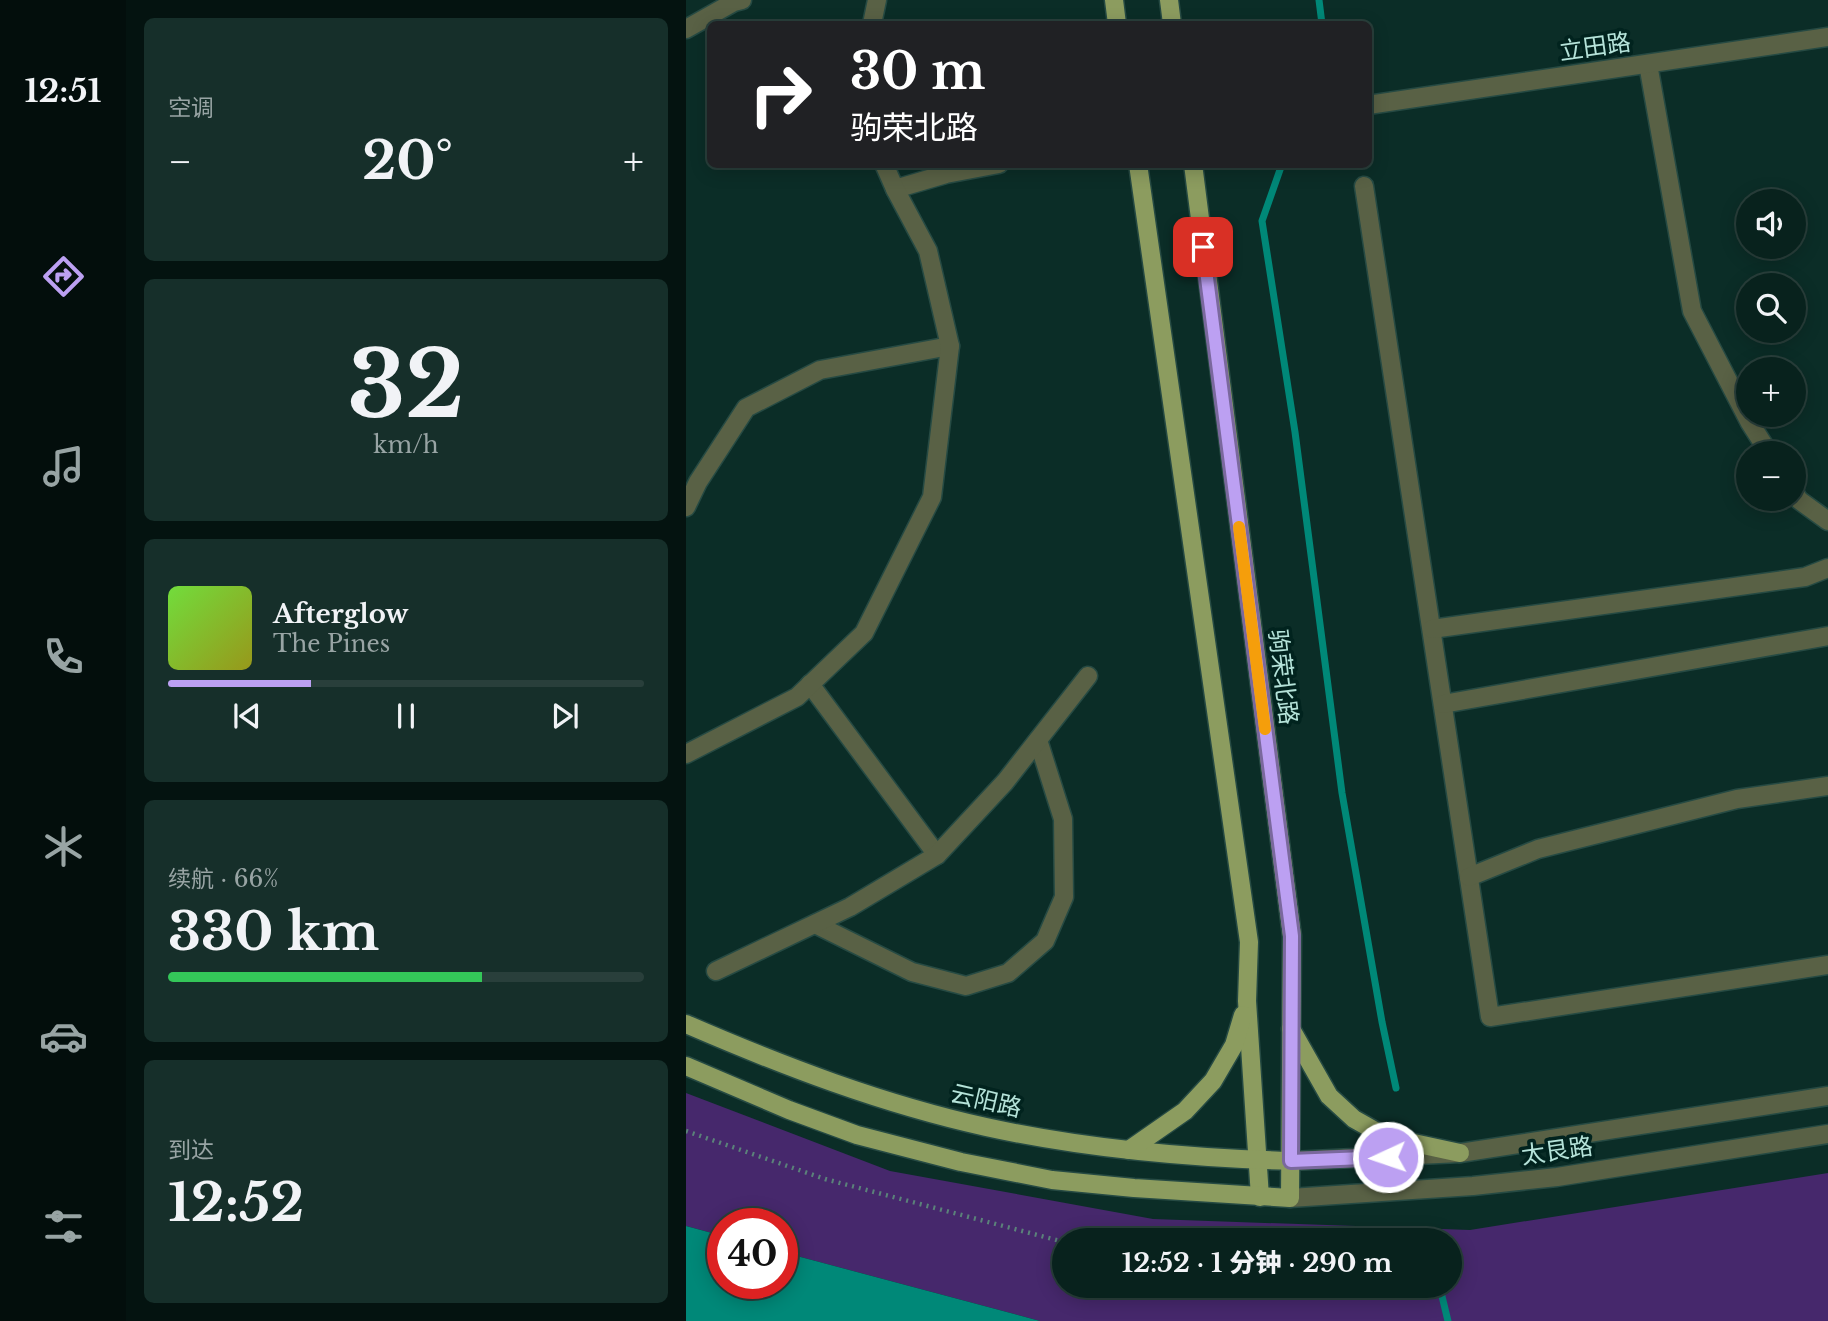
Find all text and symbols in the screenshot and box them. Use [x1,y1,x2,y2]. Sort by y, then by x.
street label: 立田路 [1557,27,1633,66]
text: 30 m [850,41,985,102]
icon: right [735,49,826,140]
text: 12:51 [25,71,101,111]
text: 空调 [168,94,214,122]
text: 驹荣北路 [850,108,978,148]
text: 20° [362,129,453,193]
text: − [168,138,192,185]
text: + [623,138,644,185]
map controls [1736,189,1806,511]
button: sound [1736,189,1806,259]
pin [1173,217,1233,277]
icon: arrive [1184,228,1222,266]
icon: directions [39,252,88,301]
button: search [1736,273,1806,343]
text: 32 [347,329,465,442]
button: + [1736,357,1806,427]
text: km/h [373,431,439,459]
button: − [1736,441,1806,511]
icon: music [39,442,88,491]
text: Afterglow [273,598,409,630]
street label: 驹荣北路 [1263,628,1304,726]
text: The Pines [273,630,390,658]
icon: phone [39,632,88,681]
icon: previous [228,697,266,735]
icon: pause [387,697,425,735]
icon: next [546,697,584,735]
icon: climate [39,822,88,871]
text: 续航 · 66% [168,865,279,893]
text: 330 km [168,900,379,964]
icon: car [39,1012,88,1061]
street label: 云阳路 [948,1078,1024,1123]
position arrow [1351,1120,1425,1194]
street label: 太艮路 [1519,1131,1595,1170]
text: 到达 [168,1136,214,1164]
text: 12:52 [168,1171,304,1235]
icon: filters [39,1202,88,1251]
speed limit sign: 40 [707,1208,798,1299]
text: 12:52 · 1 分钟 · 290 m [1122,1247,1392,1279]

